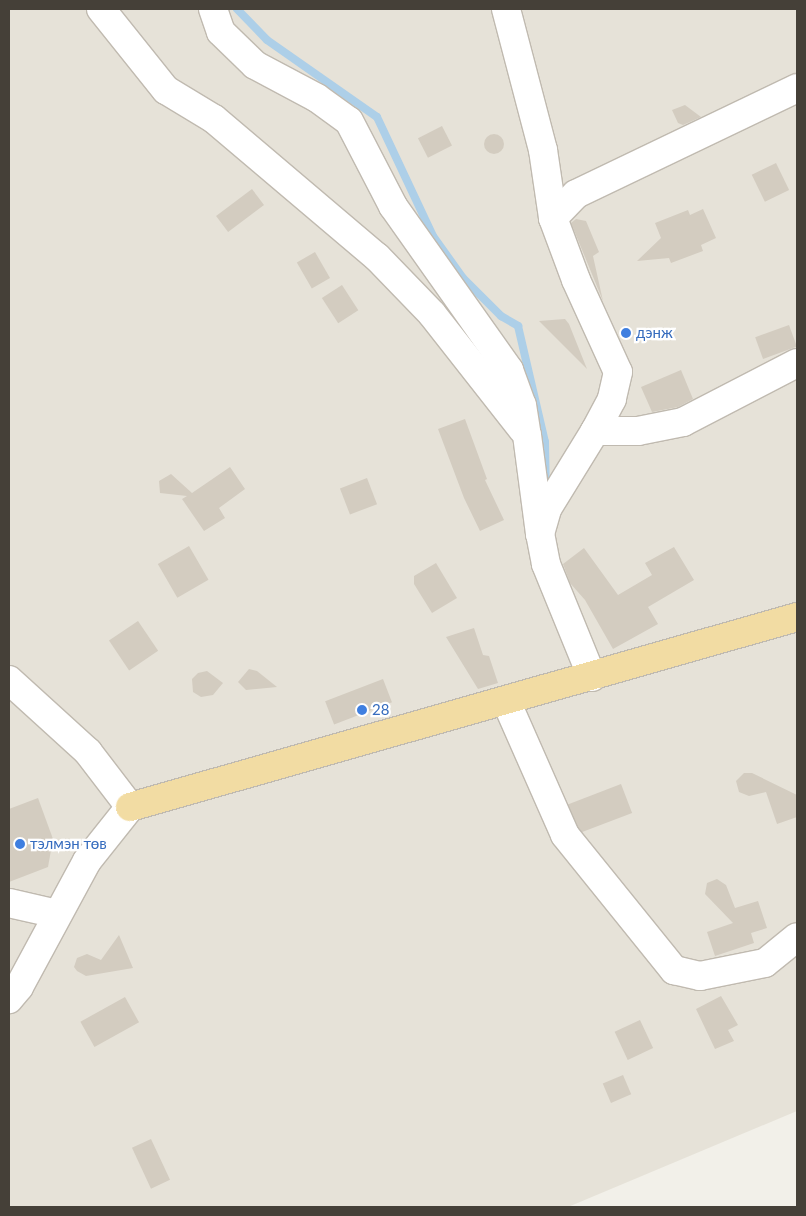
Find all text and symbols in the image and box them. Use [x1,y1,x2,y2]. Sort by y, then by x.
place label: дэнж [636,324,673,342]
marker: дэнж [620,327,632,339]
place label: 28 [372,701,389,719]
marker: 28 [356,704,368,716]
place label: тэлмэн төв [30,835,107,853]
marker: тэлмэн төв [14,838,26,850]

